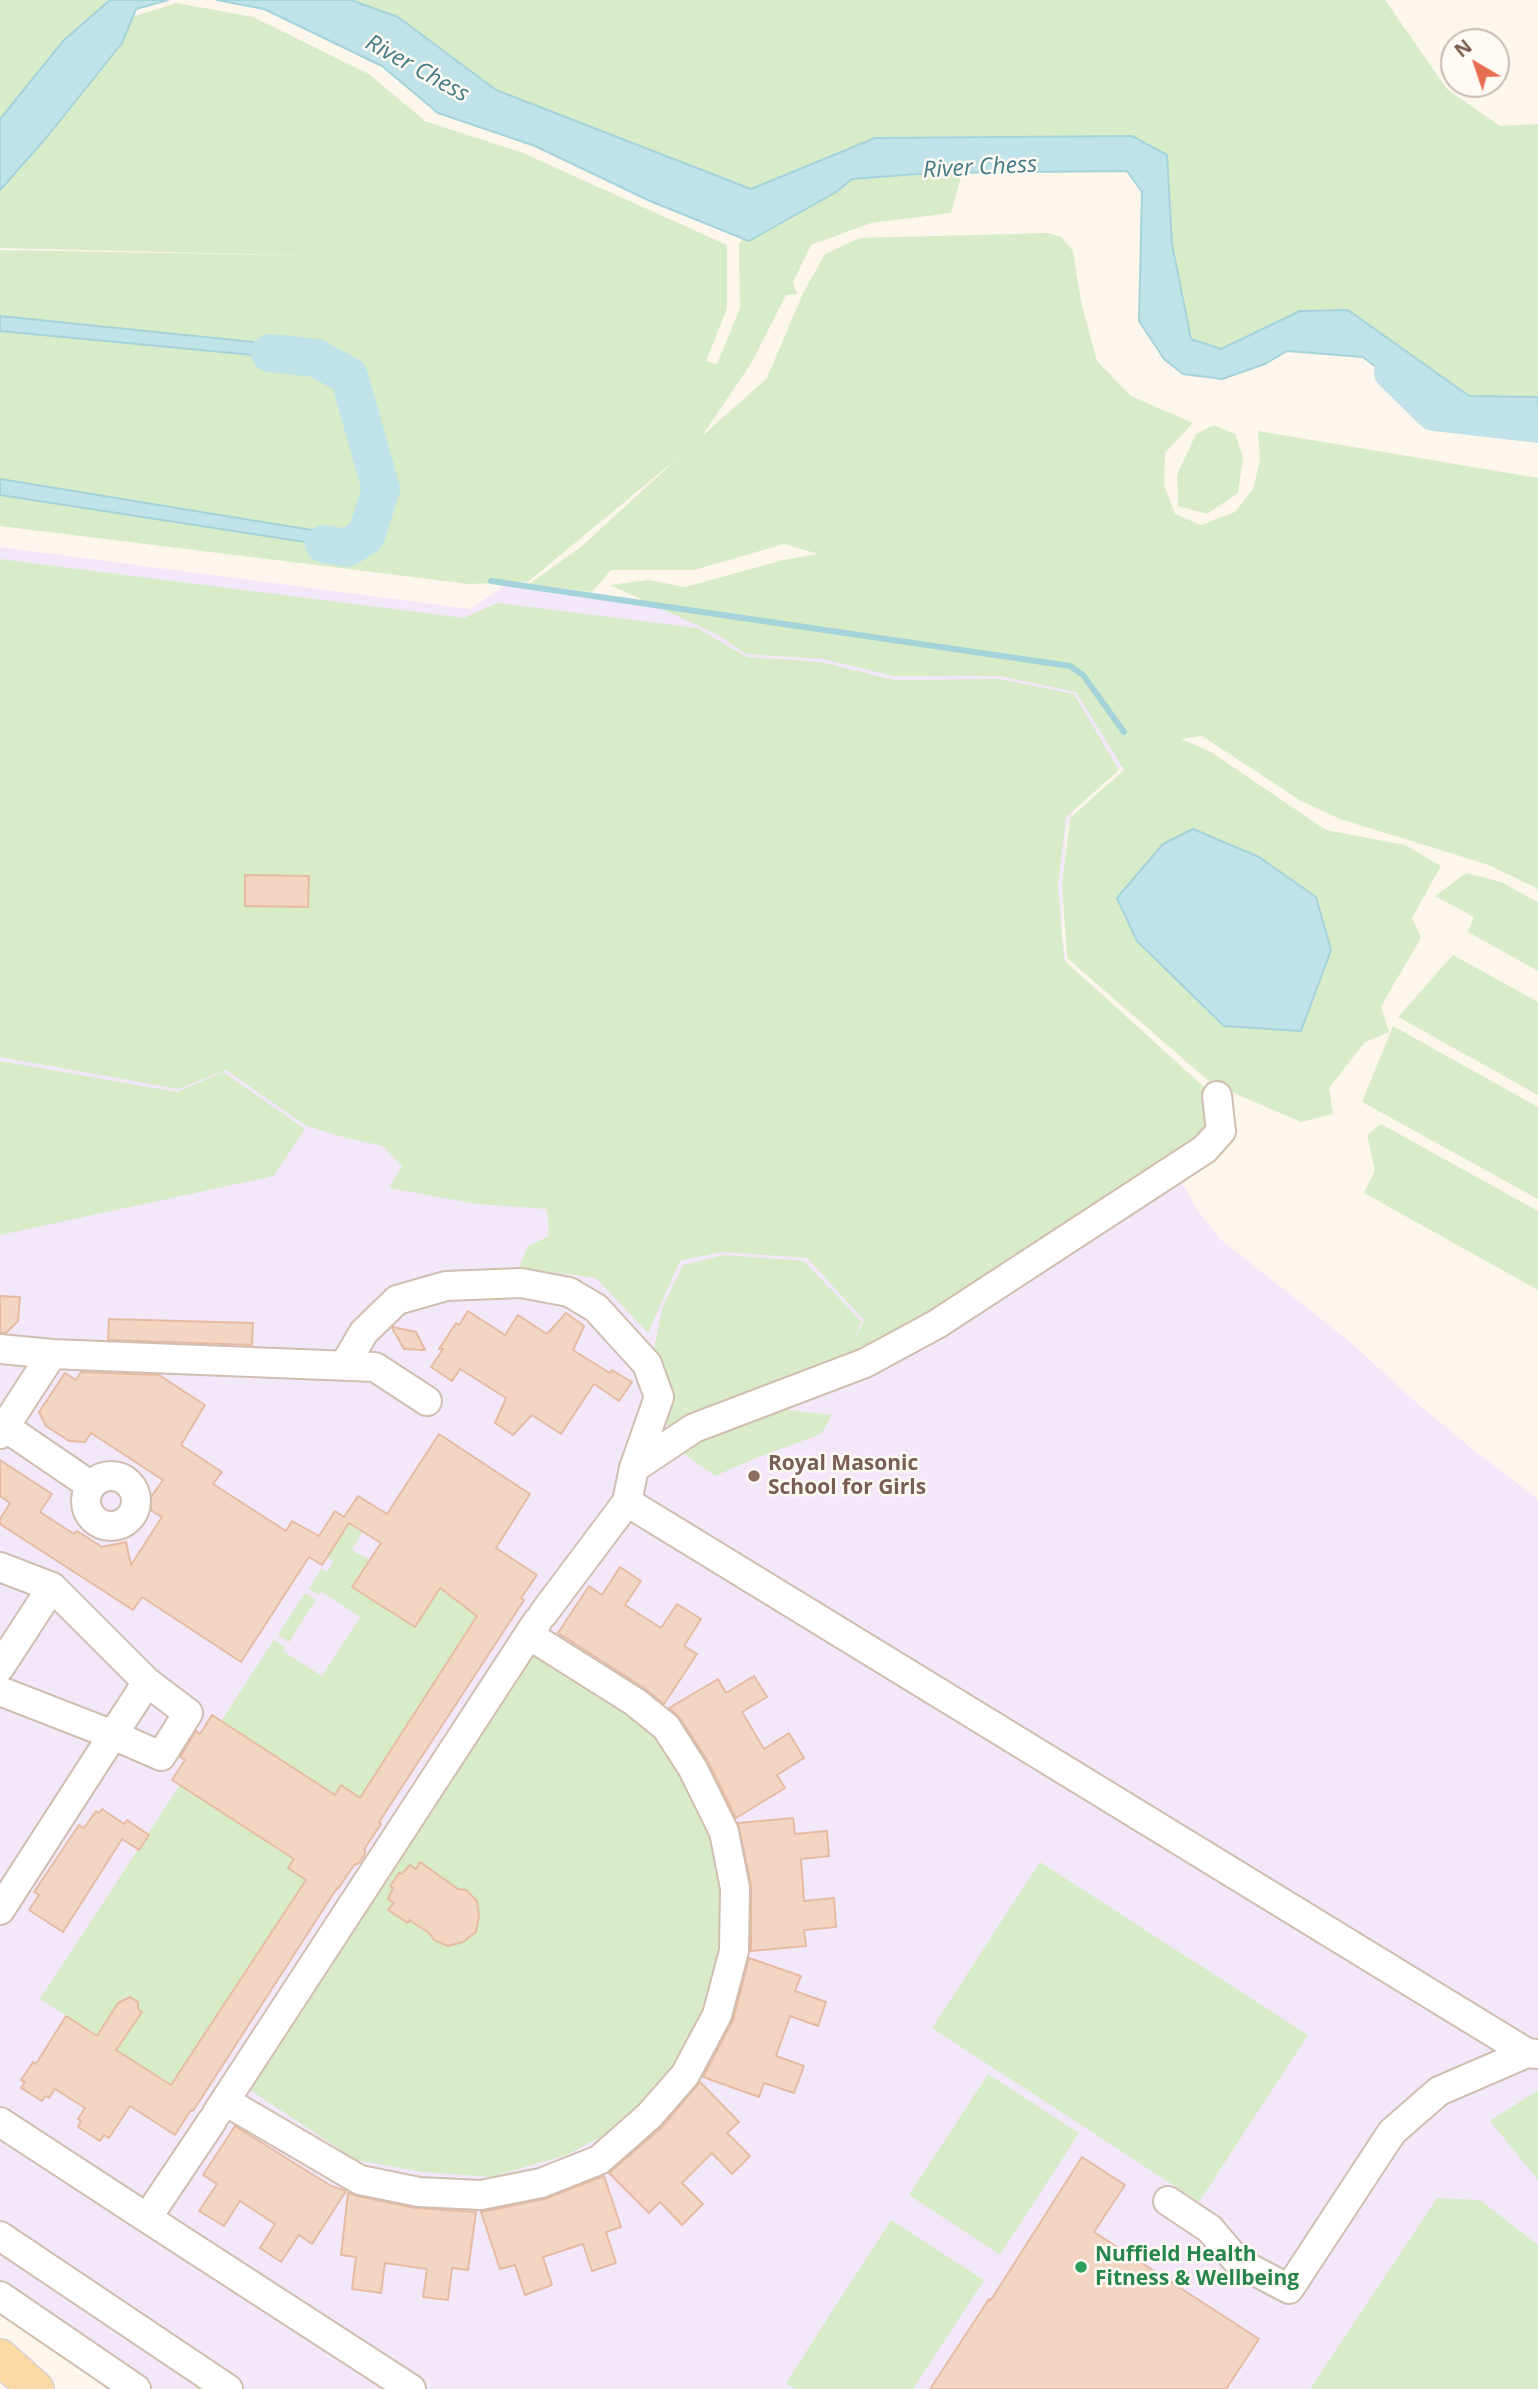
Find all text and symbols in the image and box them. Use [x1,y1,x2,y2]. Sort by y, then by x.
north arrow [1440,28,1510,98]
water label: River Chess [360,29,474,109]
text: N [1449,33,1477,63]
water label: River Chess [922,151,1038,185]
place label: Royal Masonic School for Girls [768,1451,926,1501]
marker: Royal Masonic School for Girls [746,1468,762,1484]
place label: Nuffield Health Fitness & Wellbeing [1095,2242,1299,2292]
marker: Nuffield Health Fitness & Wellbeing [1073,2259,1089,2275]

